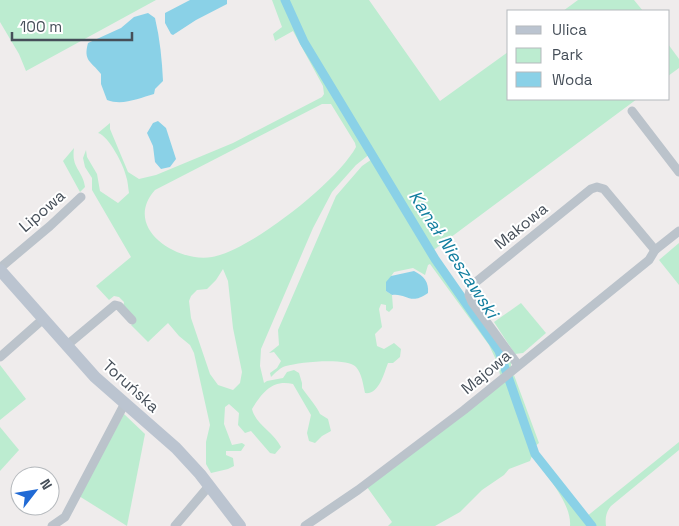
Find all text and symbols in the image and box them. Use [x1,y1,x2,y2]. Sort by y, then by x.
scale bar [12,10,132,42]
legend [507,10,669,100]
text: 100 m [20,17,62,36]
text: Ulica [552,20,587,39]
text: Park [552,45,583,64]
text: Woda [552,70,593,89]
street label: Lipowa [15,185,69,237]
water label: Kanał Nieszawski [404,186,505,324]
street label: Makowa [490,198,552,254]
street label: Majowa [457,345,515,399]
street label: Toruńska [98,355,164,417]
north arrow [10,466,60,516]
text: N [36,476,56,493]

